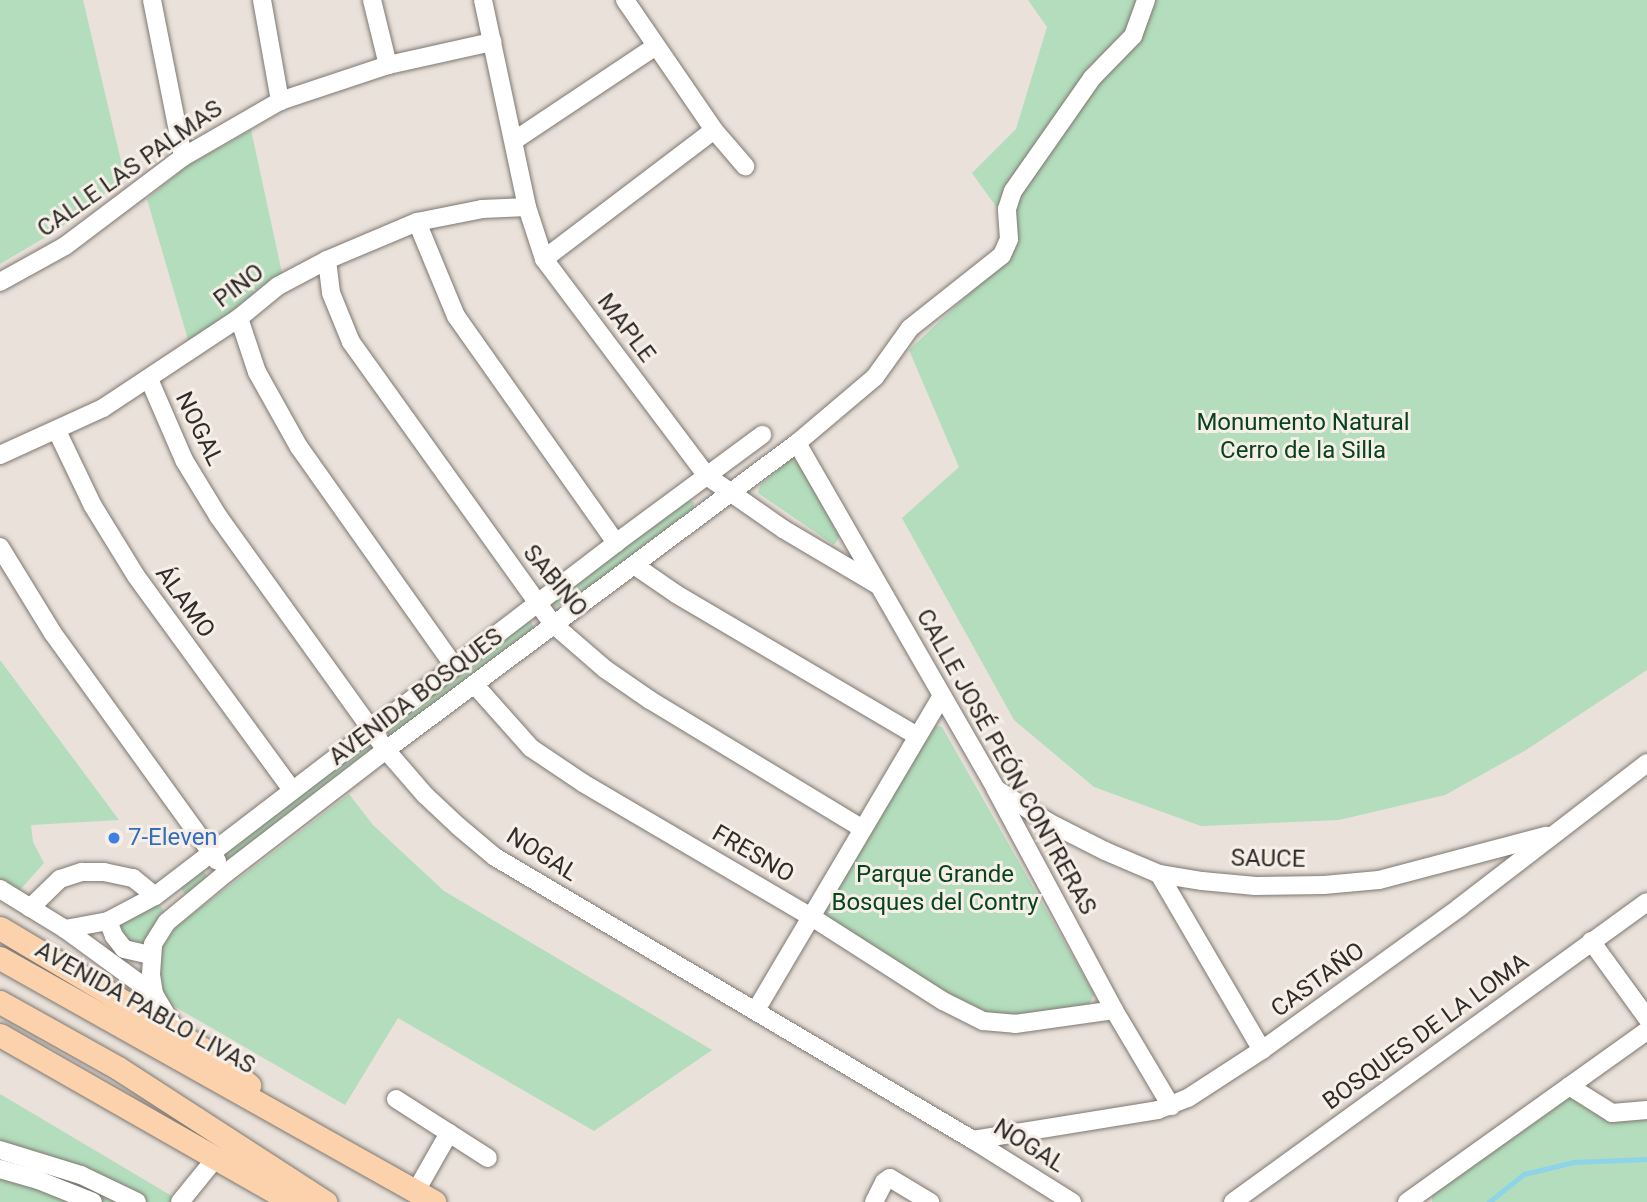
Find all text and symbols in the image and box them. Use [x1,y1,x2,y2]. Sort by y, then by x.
street label: CALLE LAS PALMAS [32,94,228,244]
street label: PINO [208,258,270,314]
street label: MAPLE [591,288,661,368]
street label: NOGAL [169,387,229,471]
park label: Monumento Natural Cerro de la Silla [1196,409,1410,465]
street label: SABINO [517,539,593,623]
street label: ÁLAMO [149,560,221,644]
street label: CALLE JOSÉ PEÓN CONTRERAS [910,604,1102,920]
street label: AVENIDA BOSQUES [323,622,509,772]
street label: FRESNO [707,819,799,889]
street label: NOGAL [501,822,583,888]
place label: 7-Eleven [128,824,218,852]
marker: 7-Eleven [106,830,122,846]
street label: SAUCE [1230,844,1306,874]
park label: Parque Grande Bosques del Contry [831,861,1039,917]
street label: AVENIDA PABLO LIVAS [30,936,260,1080]
street label: CASTAÑO [1266,937,1370,1023]
street label: BOSQUES DE LA LOMA [1318,948,1534,1116]
street label: NOGAL [988,1113,1070,1179]

